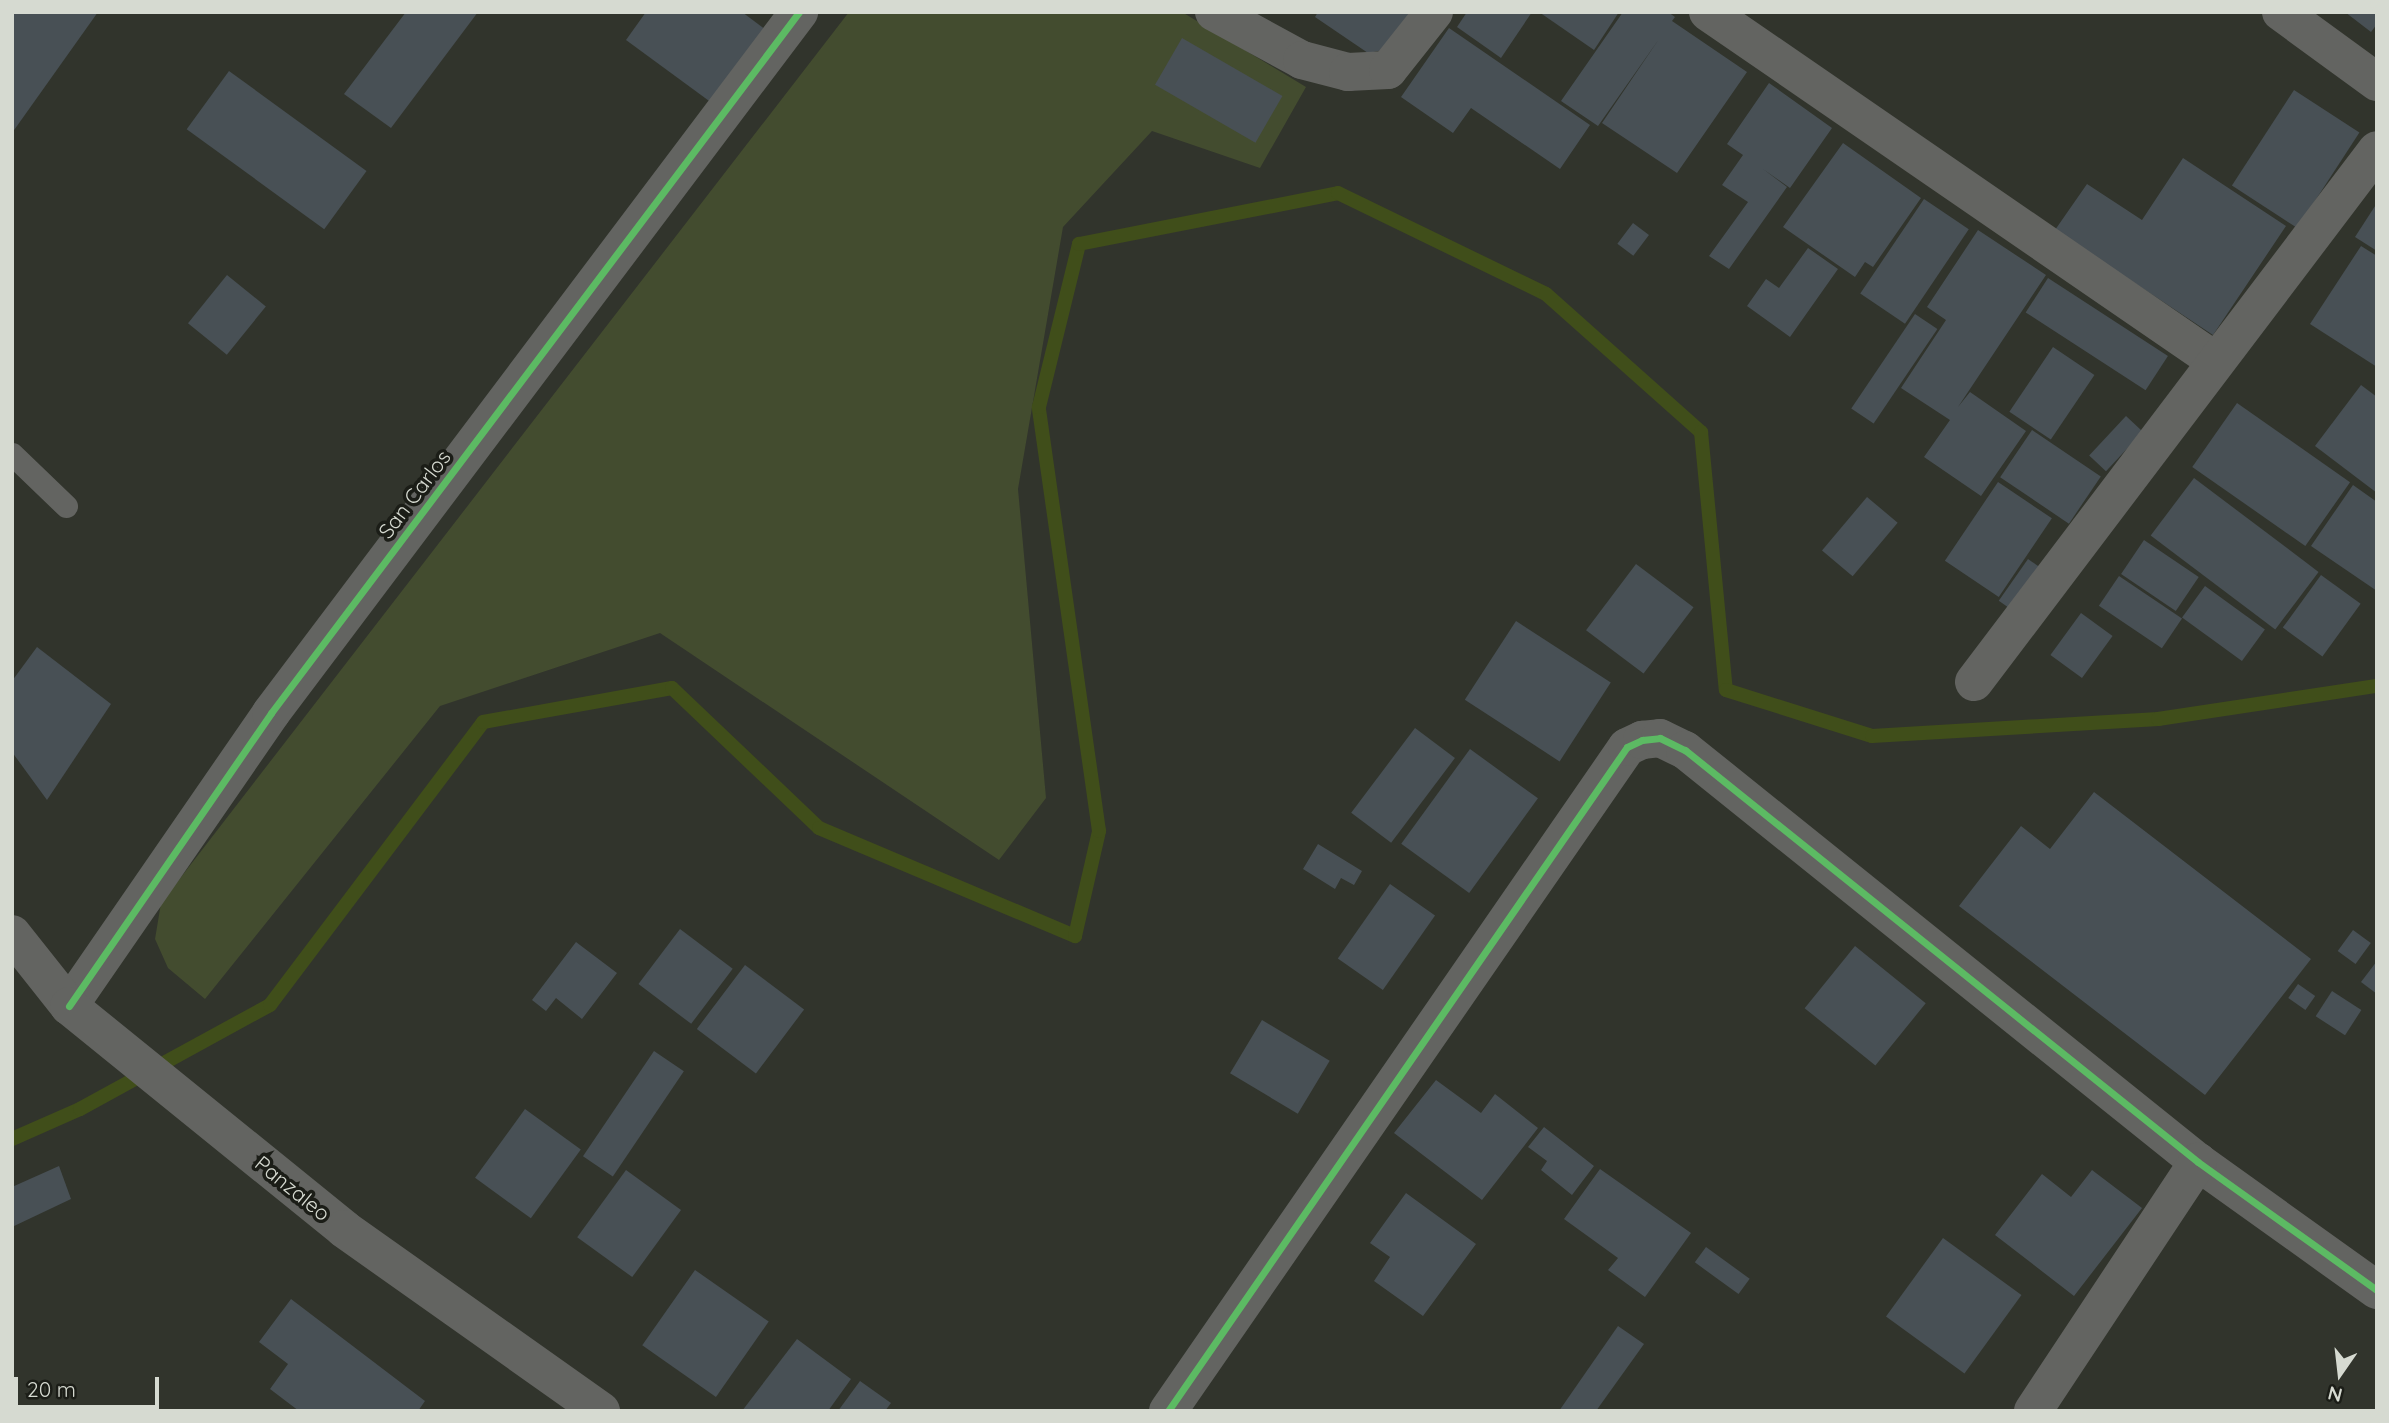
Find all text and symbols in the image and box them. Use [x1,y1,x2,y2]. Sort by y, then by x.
street label: San Carlos [373,445,455,543]
street label: Panzaleo [250,1150,336,1226]
north arrow [2305,1339,2375,1409]
scale bar [18,1364,163,1408]
text: 20 m [27,1376,76,1402]
text: N [2325,1381,2345,1408]

